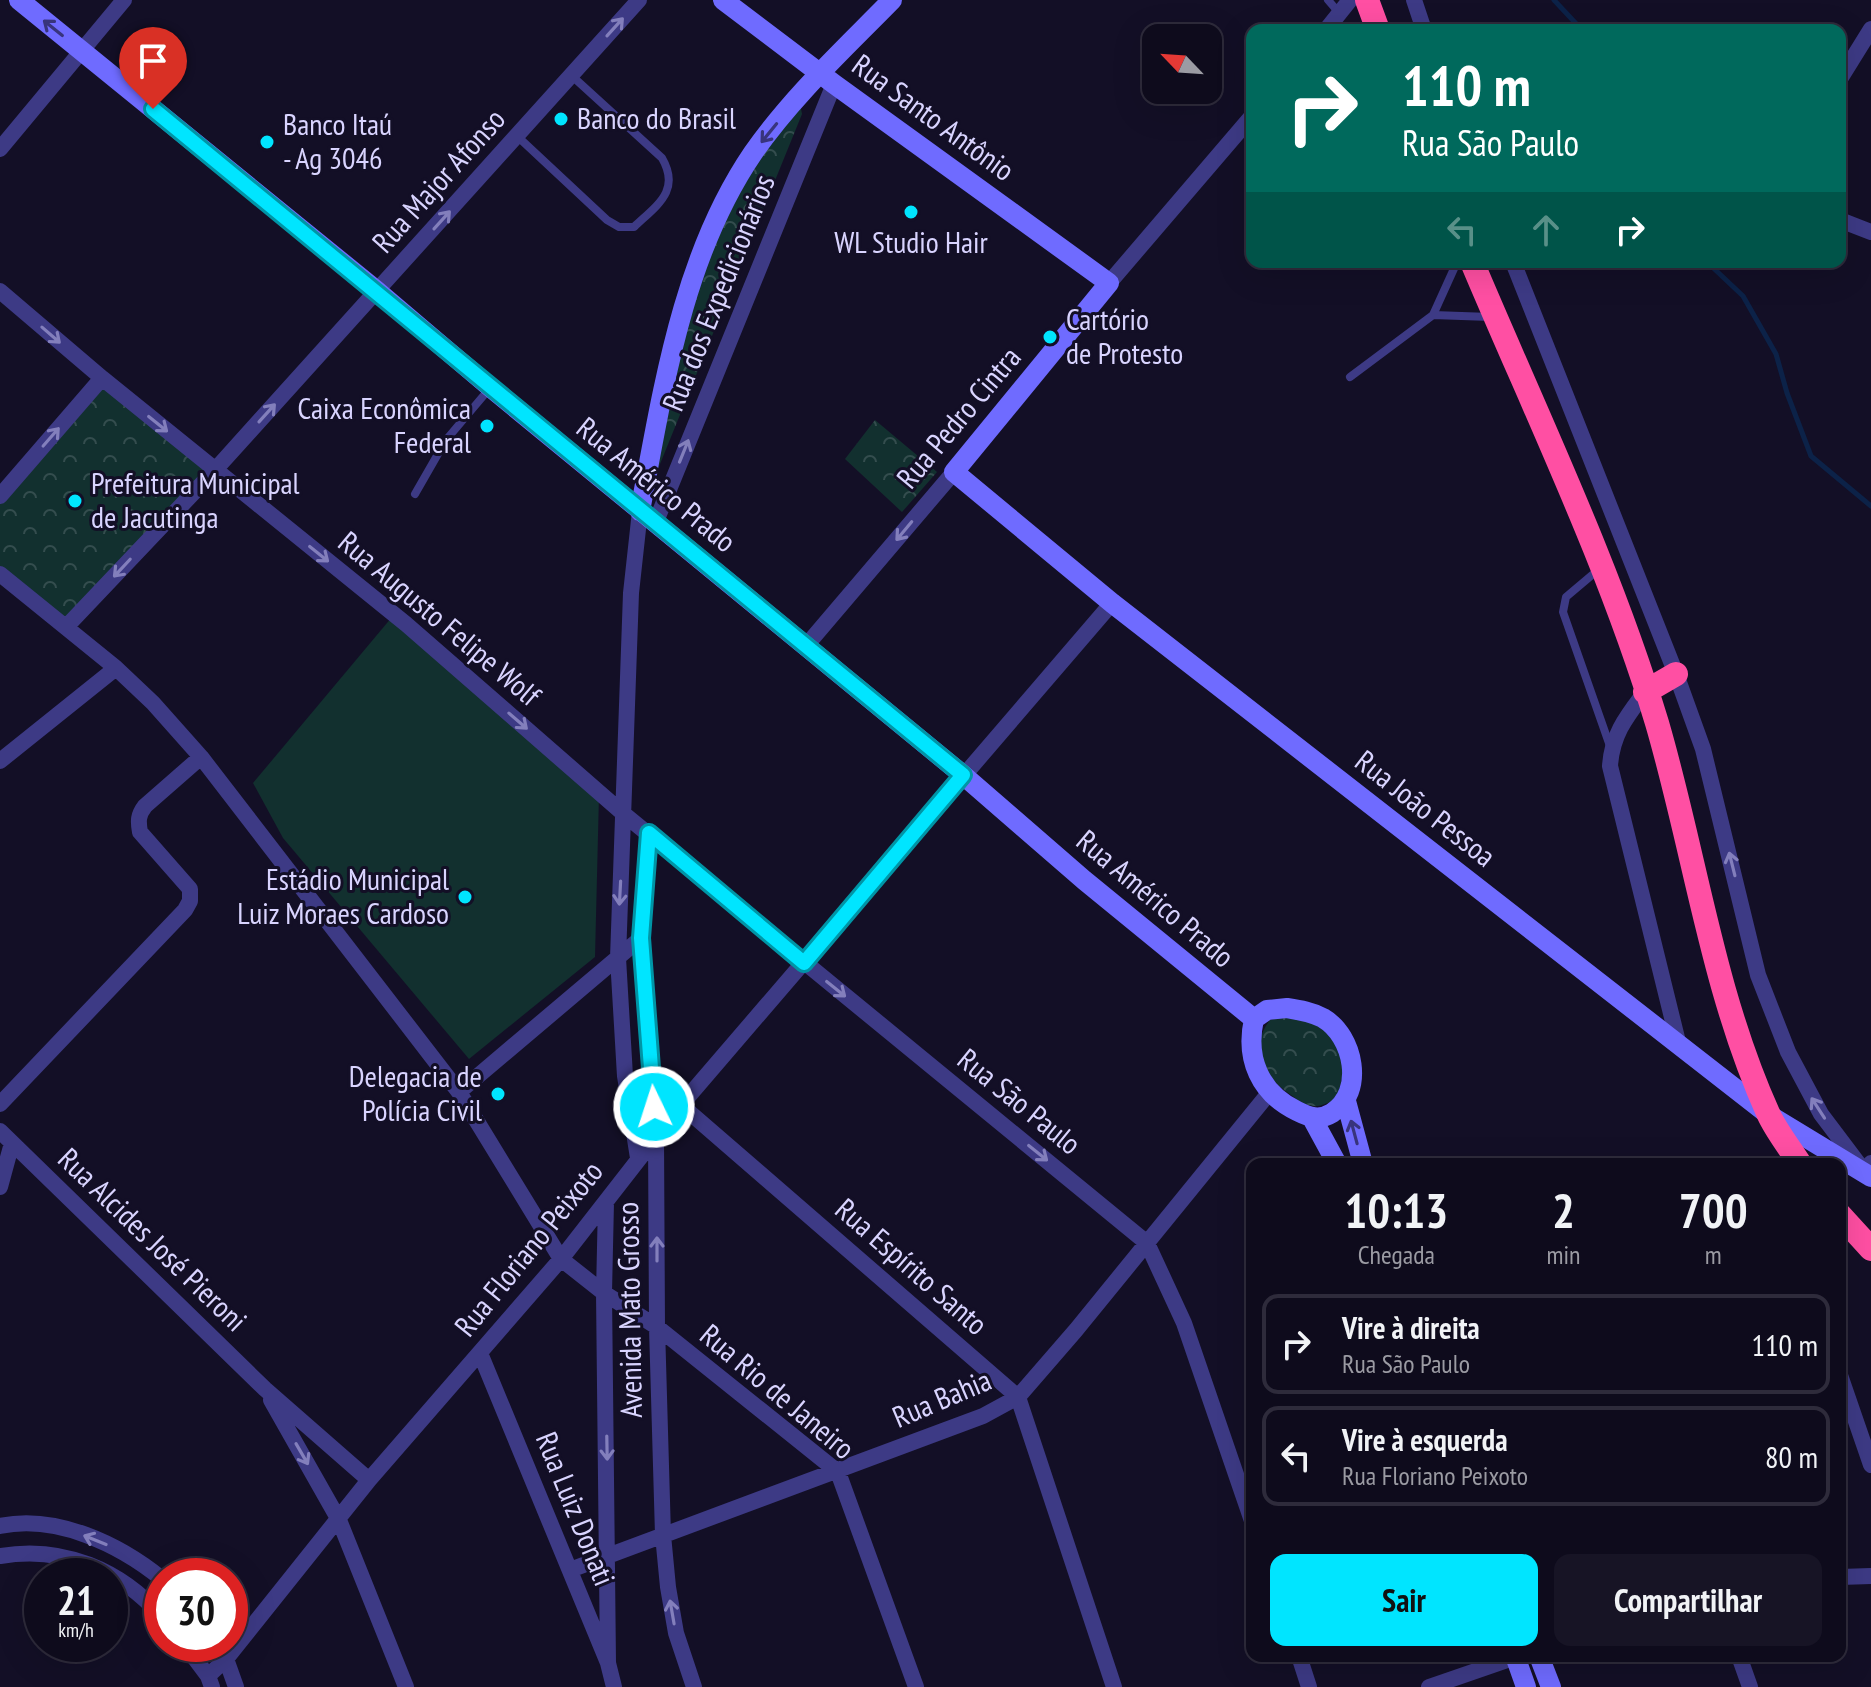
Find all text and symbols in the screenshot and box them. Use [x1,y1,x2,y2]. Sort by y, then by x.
one-way arrow [606,17,624,37]
one-way arrow [43,19,64,37]
north arrow [1142,24,1222,104]
map controls [1142,24,1222,104]
pin [119,27,187,109]
icon: arrive [131,39,175,83]
street label: Rua Santo Antônio [845,45,1023,189]
text: 110 m [1402,49,1531,121]
icon: right [1270,56,1374,160]
place label: Banco do Brasil [577,98,736,137]
street label: Rua Major Afonso [363,100,513,260]
place label: Banco Itaú - Ag 3046 [283,104,392,177]
marker: Banco do Brasil [552,110,570,128]
text: Rua São Paulo [1402,119,1579,166]
one-way arrow [761,122,778,143]
marker: Banco Itaú - Ag 3046 [258,133,276,151]
street label: Rua dos Expedicionários [652,169,783,416]
marker: WL Studio Hair [902,203,920,221]
icon: left [1440,208,1484,252]
icon: ahead [1524,208,1568,252]
icon: right [1608,208,1652,252]
one-way arrow [432,210,450,230]
place label: WL Studio Hair [834,222,989,261]
place label: Cartório de Protesto [1066,299,1183,372]
one-way arrow [40,325,61,343]
marker: Cartório de Protesto [1041,328,1059,346]
street label: Rua Pedro Cintra [887,338,1028,496]
place label: Caixa Econômica Federal [298,388,471,461]
one-way arrow [258,403,276,423]
street label: Rua Américo Prado [569,408,745,560]
one-way arrow [147,416,168,433]
marker: Caixa Econômica Federal [478,417,496,435]
one-way arrow [42,428,60,448]
one-way arrow [678,439,693,464]
place label: Prefeitura Municipal de Jacutinga [91,463,300,536]
marker: Prefeitura Municipal de Jacutinga [66,492,84,510]
one-way arrow [895,520,913,541]
street label: Rua Augusto Felipe Wolf [331,522,550,715]
one-way arrow [308,545,329,563]
one-way arrow [114,557,132,577]
one-way arrow [507,712,528,730]
street label: Rua João Pessoa [1348,741,1504,875]
street label: Rua Américo Prado [1069,820,1243,975]
one-way arrow [1723,852,1738,878]
place label: Estádio Municipal Luiz Moraes Cardoso [237,859,449,932]
one-way arrow [613,879,628,906]
marker: Estádio Municipal Luiz Moraes Cardoso [456,888,474,906]
one-way arrow [826,980,846,998]
street label: Rua São Paulo [950,1039,1090,1162]
place label: Delegacia de Polícia Civil [349,1056,482,1129]
position arrow [612,1065,696,1149]
marker: Delegacia de Polícia Civil [489,1085,507,1103]
one-way arrow [1809,1097,1825,1120]
one-way arrow [1346,1120,1361,1146]
street label: Rua Alcides José Pieroni [50,1139,256,1339]
one-way arrow [1027,1144,1048,1162]
street label: Rua Floriano Peixoto [445,1152,611,1344]
text: 10:13 [1344,1179,1448,1241]
text: 2 [1552,1179,1575,1241]
text: 700 [1679,1179,1748,1241]
street label: Rua Espírito Santo [828,1189,996,1343]
street label: Avenida Mato Grosso [607,1202,650,1418]
one-way arrow [649,1236,664,1263]
text: Chegada [1358,1238,1435,1271]
text: min [1546,1238,1580,1271]
text: m [1705,1238,1722,1271]
text: Vire à direita [1342,1308,1480,1347]
street label: Rua Rio de Janeiro [693,1315,863,1467]
icon: right [1274,1322,1318,1366]
text: 110 m [1752,1325,1818,1364]
text: Rua São Paulo [1342,1347,1470,1380]
street label: Rua Bahia [886,1359,997,1436]
text: Vire à esquerda [1342,1420,1508,1459]
street label: Rua Luiz Donati [528,1426,625,1591]
one-way arrow [599,1434,614,1461]
icon: left [1274,1434,1318,1478]
text: 80 m [1765,1437,1818,1476]
one-way arrow [295,1442,310,1466]
text: Rua Floriano Peixoto [1342,1459,1528,1492]
one-way arrow [83,1531,108,1546]
button: Sair [1270,1554,1538,1646]
button: Compartilhar [1554,1554,1822,1646]
speed limit sign: 30 [144,1558,248,1662]
text: 21 [57,1574,95,1626]
one-way arrow [664,1600,679,1625]
text: km/h [58,1617,94,1643]

